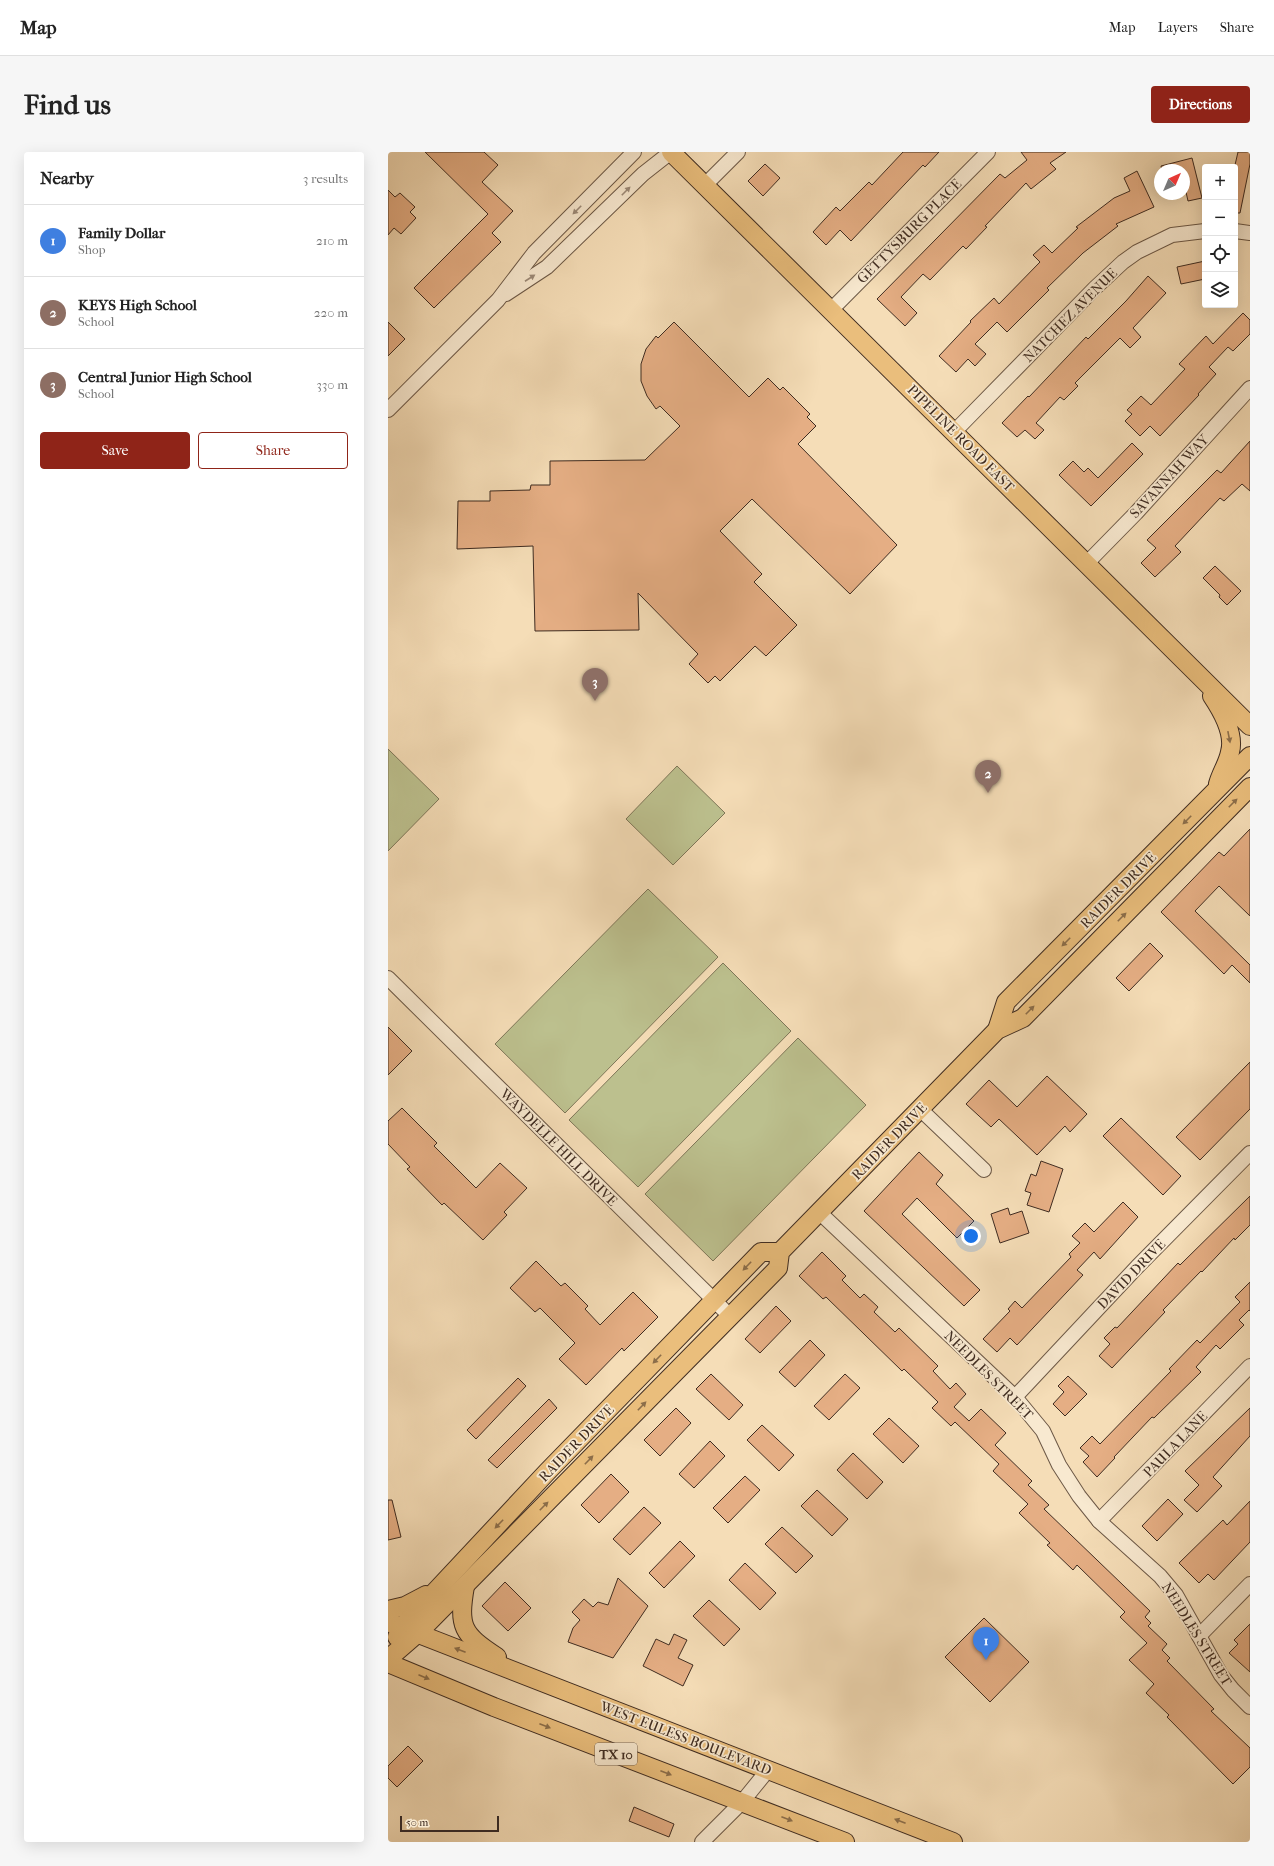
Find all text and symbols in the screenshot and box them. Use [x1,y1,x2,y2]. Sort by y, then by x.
text: Map [20,17,56,39]
text: Map [1109,19,1136,36]
text: Layers [1158,19,1198,36]
text: Share [1220,19,1254,36]
button: Directions [1151,86,1250,123]
text: Find us [24,88,111,121]
north arrow [1154,164,1190,200]
map controls [1202,164,1238,308]
button: + [1202,164,1238,200]
text: Nearby [40,168,94,188]
text: 3 results [303,171,348,186]
street label: GETTYSBURG PLACE [854,175,965,287]
one-way arrow [621,186,631,195]
button: − [1202,200,1238,236]
one-way arrow [572,205,582,215]
text: Family Dollar [78,224,165,242]
text: 1 [51,233,55,248]
text: 210 m [316,233,348,248]
button: locate [1202,236,1238,272]
text: Shop [78,242,106,257]
street label: NATCHEZ AVENUE [1020,264,1121,366]
button: layers [1202,272,1238,308]
one-way arrow [524,275,536,282]
text: KEYS High School [78,296,197,314]
text: 2 [50,305,56,320]
text: 220 m [314,305,348,320]
text: School [78,314,114,329]
text: Central Junior High School [78,368,252,386]
text: 3 [50,377,56,392]
text: 330 m [317,377,348,392]
street label: PIPELINE ROAD EAST [904,381,1018,496]
text: School [78,386,114,401]
street label: SAVANNAH WAY [1126,431,1213,522]
button: Save [40,432,190,469]
button: Share [198,432,348,469]
pin: 3 [582,668,608,701]
one-way arrow [1227,730,1233,743]
pin: 2 [975,760,1001,793]
one-way arrow [1229,798,1238,808]
one-way arrow [1182,815,1192,825]
street label: RAIDER DRIVE [1077,848,1160,932]
one-way arrow [1117,912,1126,922]
one-way arrow [1061,937,1071,947]
one-way arrow [1026,1005,1035,1015]
street label: WAYDELLE HILL DRIVE [496,1084,621,1210]
street label: RAIDER DRIVE [848,1099,931,1183]
your location [961,1226,981,1246]
street label: DAVID DRIVE [1094,1236,1169,1313]
one-way arrow [742,1261,752,1271]
street label: NEEDLES STREET [941,1327,1037,1424]
one-way arrow [652,1354,661,1365]
street label: RAIDER DRIVE [535,1401,618,1485]
one-way arrow [637,1401,647,1411]
street label: PAULA LANE [1140,1407,1211,1481]
one-way arrow [584,1455,594,1465]
one-way arrow [539,1501,549,1511]
one-way arrow [494,1519,503,1529]
street label: NEEDLES STREET [1158,1579,1236,1690]
pin: 1 [973,1627,999,1660]
one-way arrow [453,1646,465,1652]
one-way arrow [419,1674,430,1680]
street label: WEST EULESS BOULEVARD [597,1698,774,1779]
one-way arrow [539,1724,551,1730]
road number: TX 10 [595,1743,637,1765]
one-way arrow [660,1770,672,1776]
scale bar [400,1814,499,1833]
text: 50 m [406,1816,428,1829]
one-way arrow [782,1817,794,1823]
one-way arrow [894,1818,906,1824]

